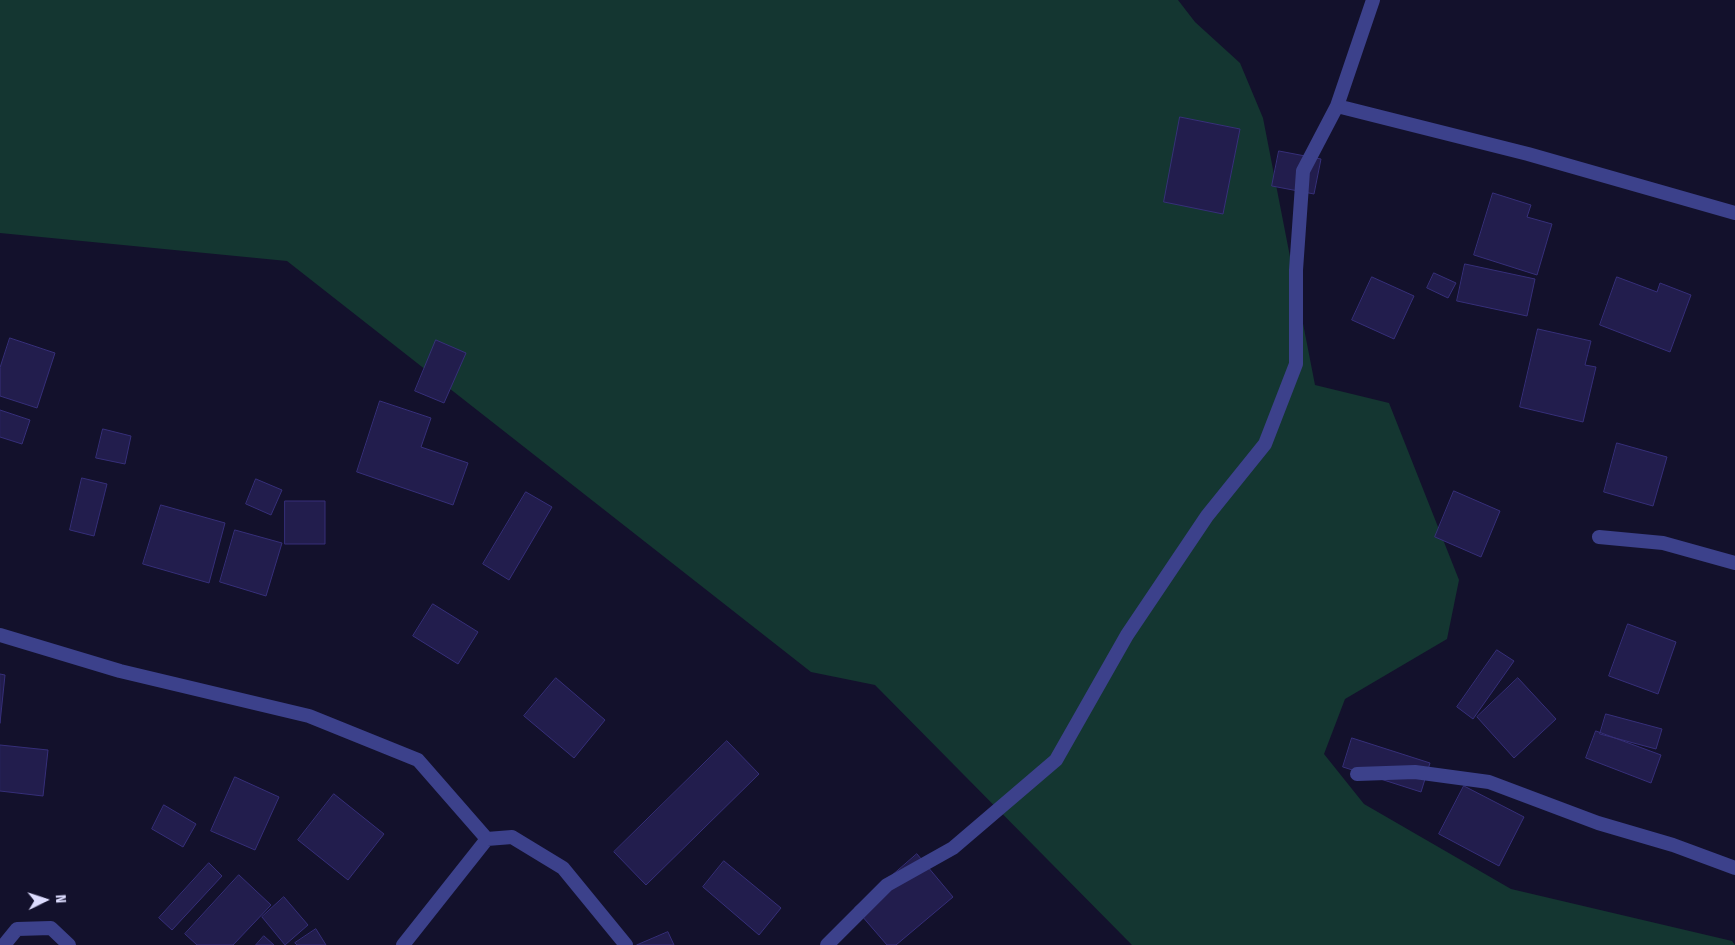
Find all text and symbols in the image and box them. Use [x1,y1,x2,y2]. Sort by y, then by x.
north arrow [20,875,70,925]
text: N [52,894,69,904]

